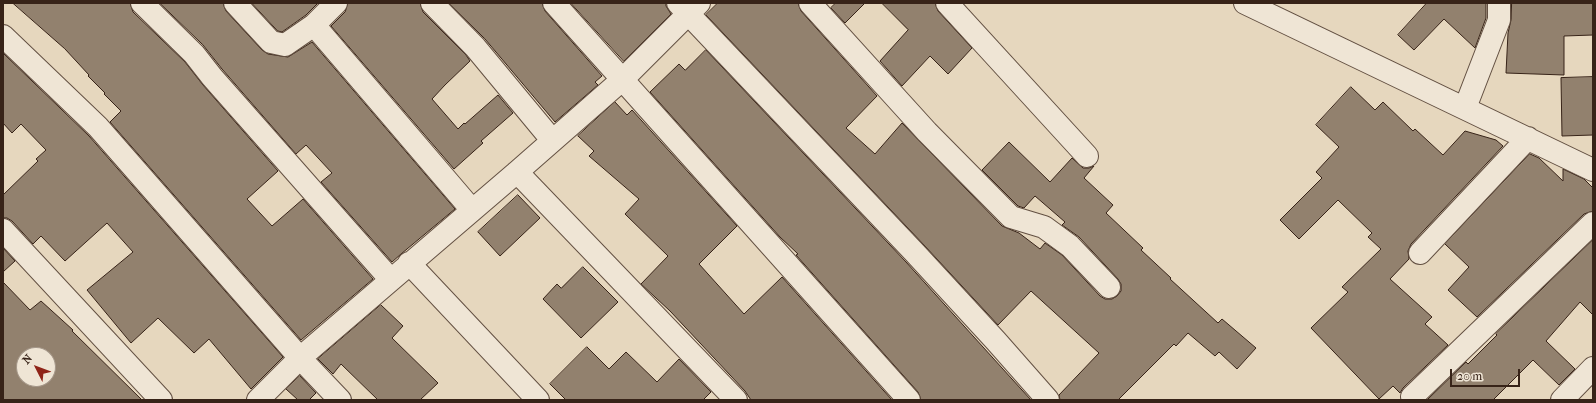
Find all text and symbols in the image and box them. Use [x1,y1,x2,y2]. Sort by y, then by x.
north arrow [16,347,56,387]
text: N [20,352,35,367]
scale bar [1452,361,1522,387]
text: 20 m [1457,369,1482,383]

